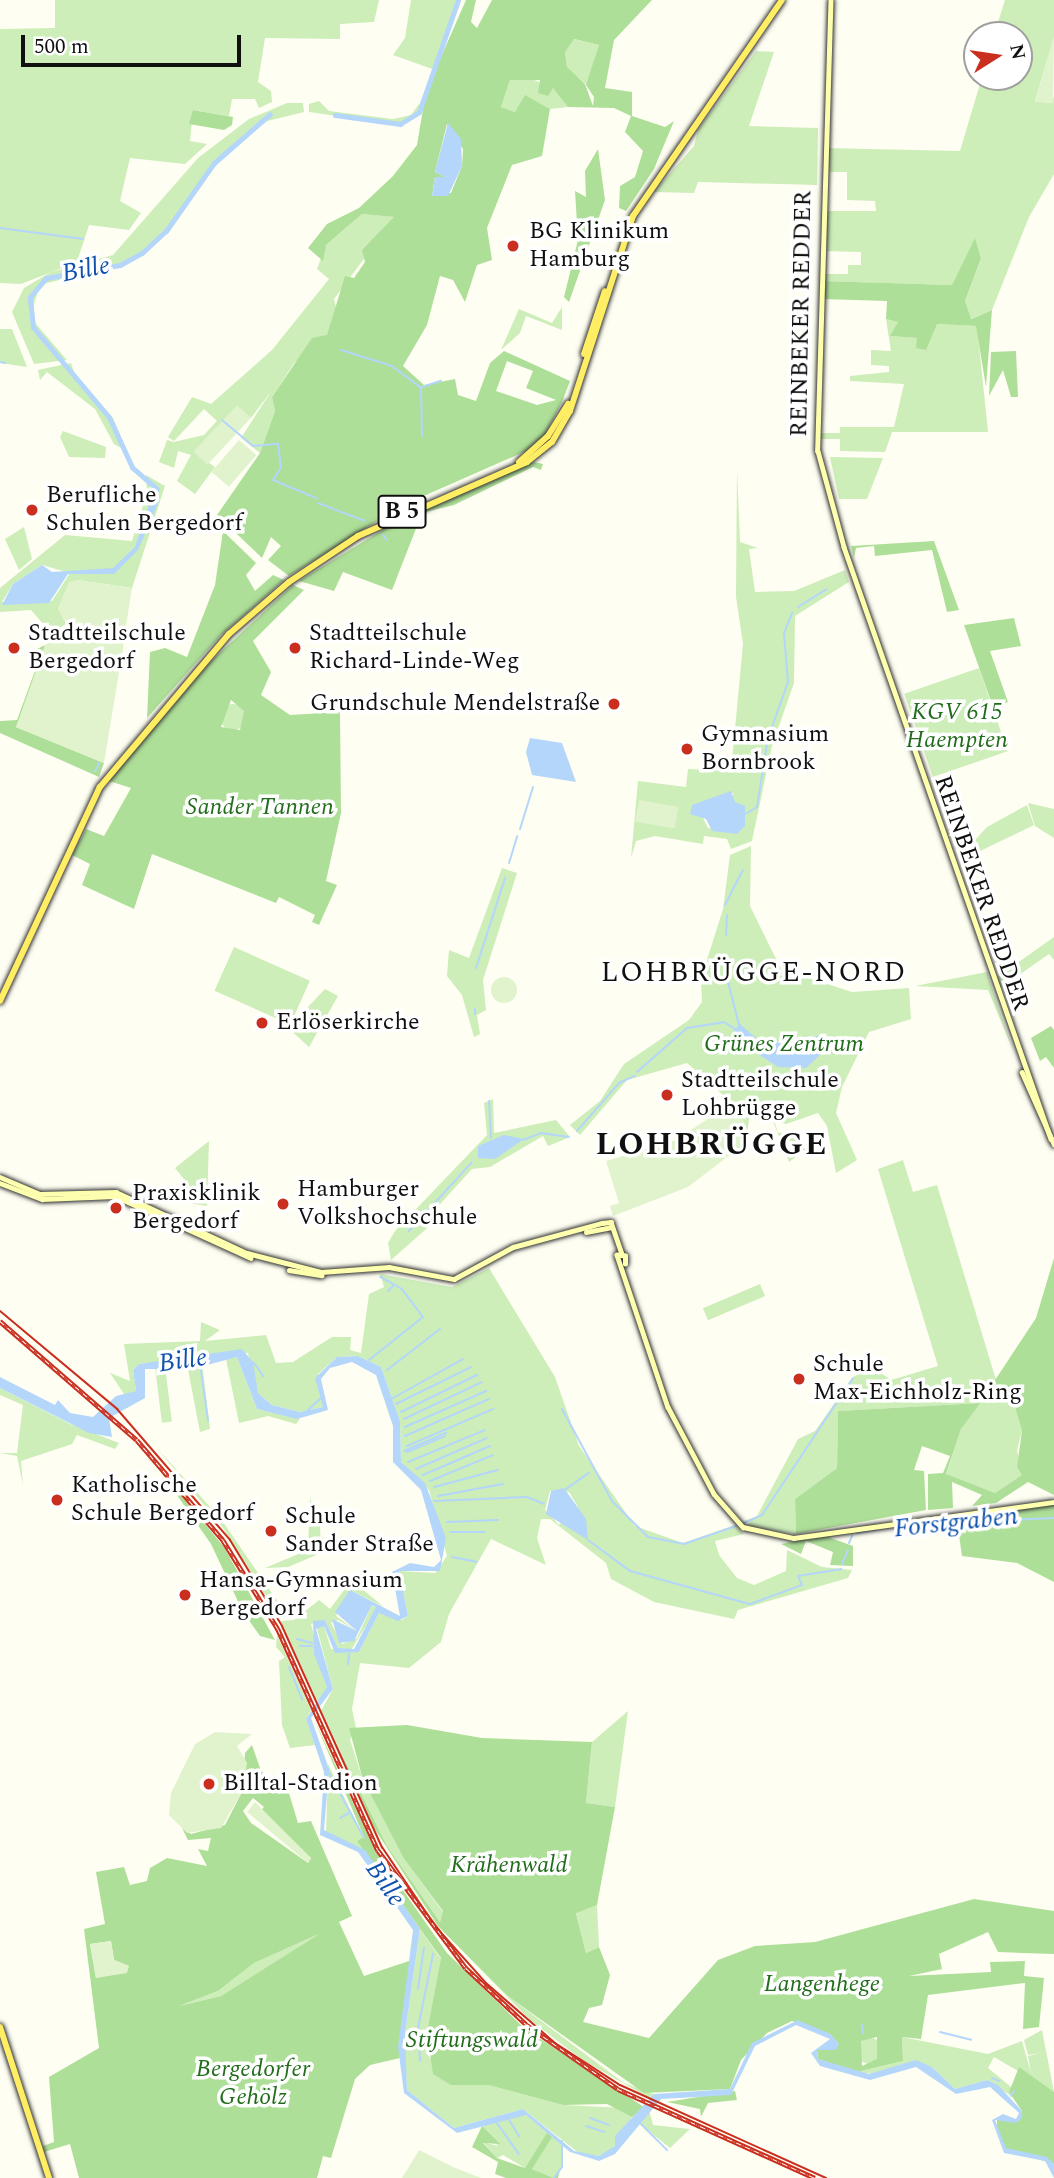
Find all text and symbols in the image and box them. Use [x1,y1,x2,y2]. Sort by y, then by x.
scale bar [24,21,245,65]
north arrow [963,21,1033,91]
text: 500 m [34,31,89,63]
text: N [1001,41,1033,63]
street label: REINBEKER REDDER [785,191,819,437]
place label: BG Klinikum Hamburg [529,218,669,274]
marker: BG Klinikum Hamburg [503,236,523,256]
water label: Bille [59,250,113,290]
place label: Berufliche Schulen Bergedorf [46,482,243,538]
road number: B 5 [378,492,426,532]
marker: Berufliche Schulen Bergedorf [24,502,40,518]
place label: Stadtteilschule Bergedorf [28,620,186,676]
place label: Stadtteilschule Richard-Linde-Weg [309,620,520,676]
marker: Stadtteilschule Bergedorf [6,640,22,656]
marker: Stadtteilschule Richard-Linde-Weg [287,640,303,656]
place label: Grundschule Mendelstraße [310,690,600,718]
marker: Grundschule Mendelstraße [606,696,622,712]
park label: KGV 615 Haempten [906,699,1008,755]
place label: Gymnasium Bornbrook [701,721,829,777]
marker: Gymnasium Bornbrook [679,741,695,757]
street label: REINBEKER REDDER [927,772,1035,1014]
park label: Sander Tannen [186,794,334,822]
district label: LOHBRÜGGE-NORD [602,956,906,990]
place label: Erlöserkirche [276,1009,420,1037]
marker: Erlöserkirche [254,1015,270,1031]
park label: Grünes Zentrum [704,1031,864,1059]
place label: Stadtteilschule Lohbrügge [681,1067,839,1123]
marker: Stadtteilschule Lohbrügge [659,1087,675,1103]
district label: LOHBRÜGGE [597,1126,827,1164]
place label: Hamburger Volkshochschule [297,1176,477,1232]
place label: Praxisklinik Bergedorf [132,1180,261,1236]
marker: Hamburger Volkshochschule [275,1196,291,1212]
marker: Praxisklinik Bergedorf [106,1198,126,1218]
water label: Bille [157,1342,209,1380]
place label: Schule Max-Eichholz-Ring [813,1351,1022,1407]
marker: Schule Max-Eichholz-Ring [791,1371,807,1387]
place label: Katholische Schule Bergedorf [71,1472,254,1528]
marker: Katholische Schule Bergedorf [49,1492,65,1508]
water label: Forstgraben [893,1501,1019,1545]
place label: Schule Sander Straße [285,1503,434,1559]
marker: Schule Sander Straße [263,1523,279,1539]
place label: Hansa-Gymnasium Bergedorf [199,1567,403,1623]
marker: Hansa-Gymnasium Bergedorf [177,1587,193,1603]
place label: Billtal-Stadion [223,1770,378,1798]
marker: Billtal-Stadion [201,1776,217,1792]
park label: Krähenwald [450,1852,568,1880]
water label: Bille [358,1855,412,1913]
park label: Langenhege [764,1971,880,1999]
park label: Stiftungswald [406,2027,538,2055]
park label: Bergedorfer Gehölz [196,2056,310,2112]

